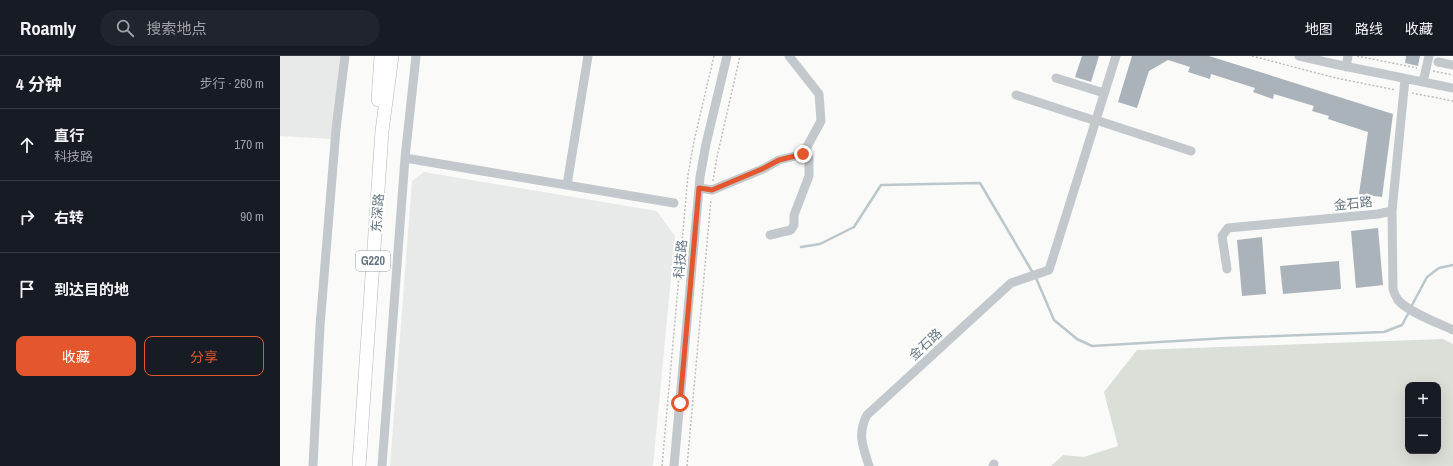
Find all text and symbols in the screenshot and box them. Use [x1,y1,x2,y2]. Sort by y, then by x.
search box [100,10,380,46]
text: Roamly [20,15,76,41]
icon: search [114,17,136,39]
text: 搜索地点 [146,18,206,39]
text: 地图 [1305,20,1333,38]
text: 路线 [1355,20,1383,38]
text: 收藏 [1405,20,1433,38]
text: 4 分钟 [16,72,62,95]
text: 步行 · 260 m [199,75,264,92]
text: 直行 [54,125,84,146]
icon: ahead [16,134,38,156]
text: 170 m [234,136,264,153]
route end [794,145,812,163]
text: 科技路 [54,148,93,165]
street label: 东深路 [368,193,387,233]
street label: 金石路 [1333,193,1373,214]
icon: right [16,206,38,228]
text: 右转 [54,207,84,228]
text: 90 m [240,208,264,225]
street label: 科技路 [670,239,691,279]
road number: G220 [356,251,390,271]
icon: arrive [16,278,38,300]
text: 到达目的地 [54,279,129,300]
street label: 金石路 [905,325,945,364]
button: 收藏 [16,336,136,376]
button: 分享 [144,336,264,376]
map controls [1405,382,1441,454]
button: + [1405,382,1441,418]
route start [671,394,689,412]
button: − [1405,418,1441,454]

